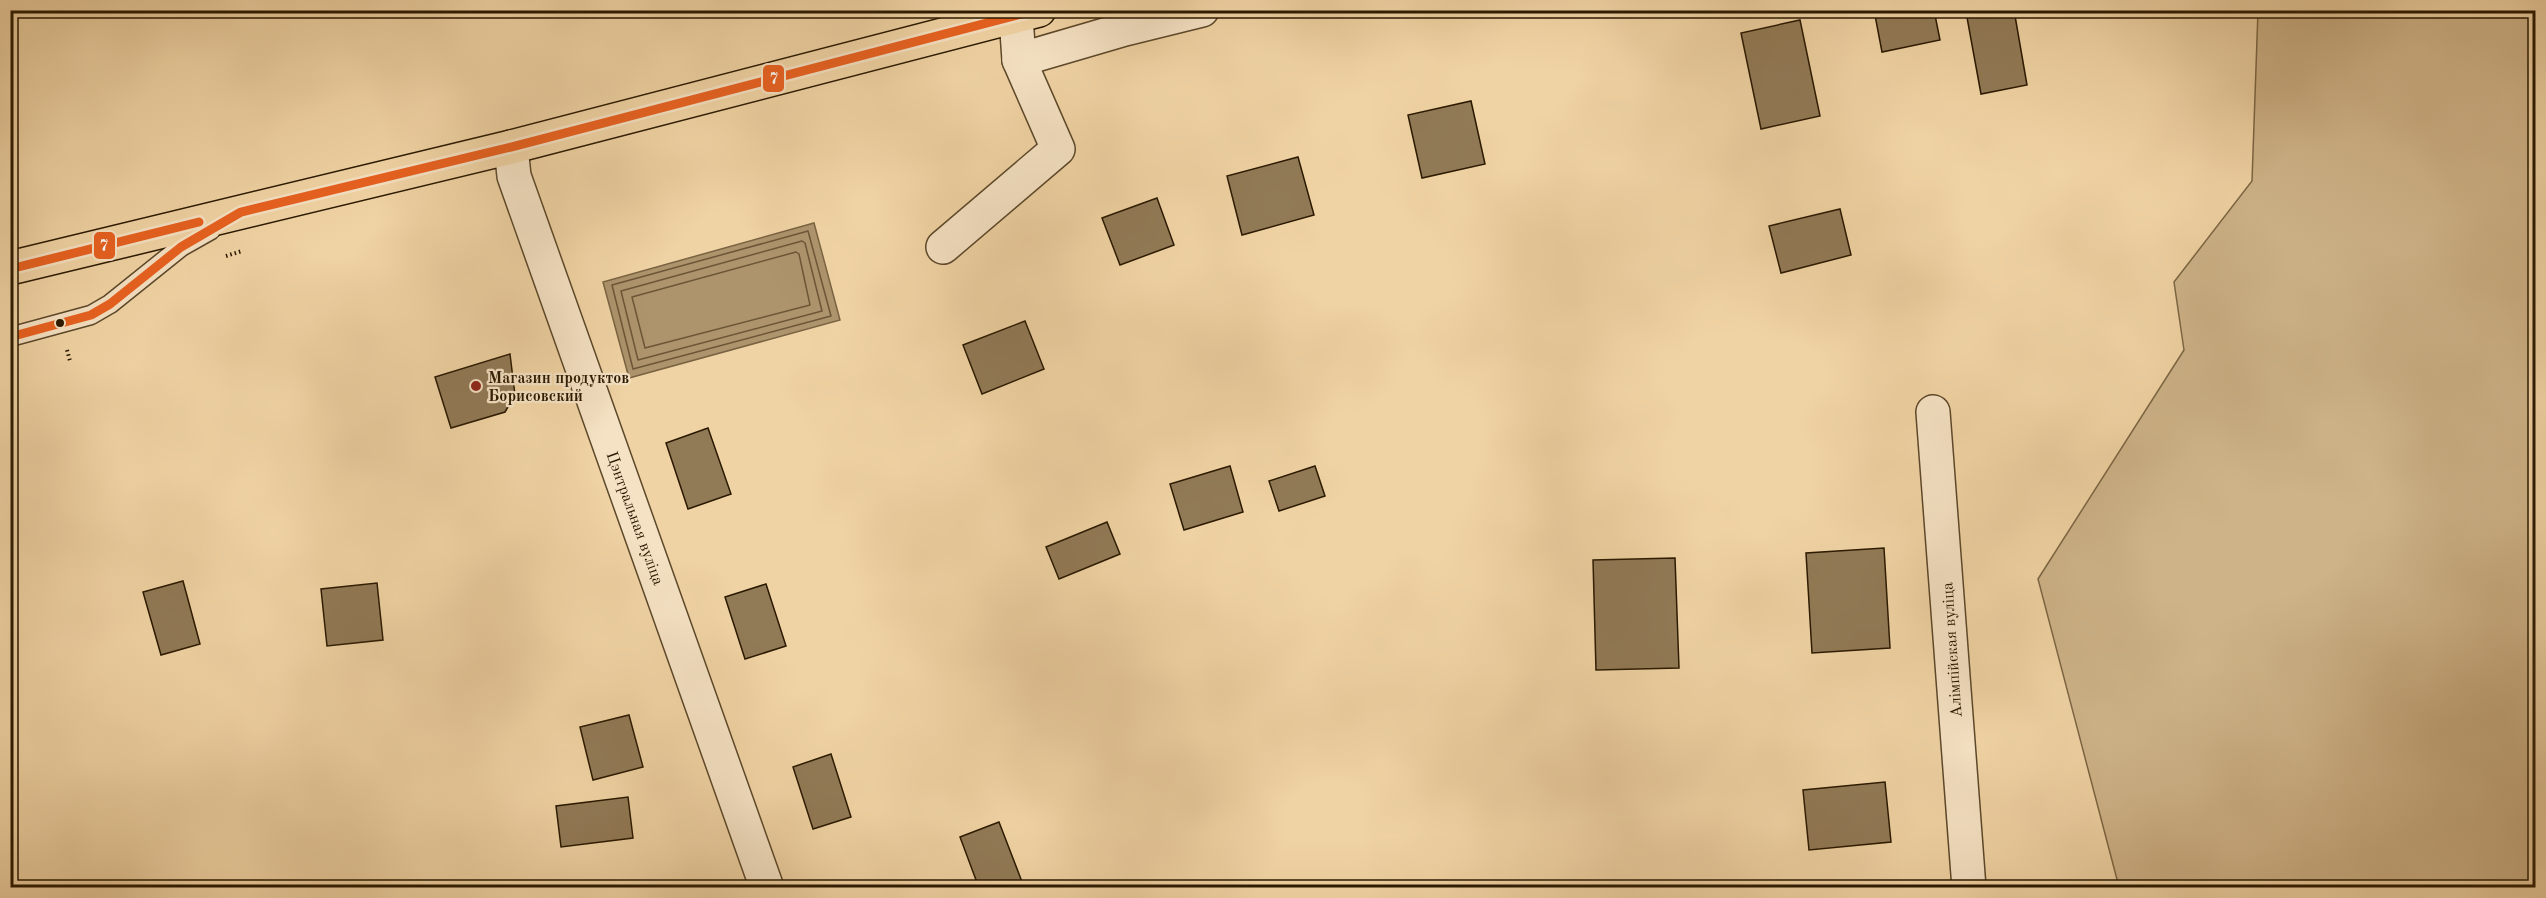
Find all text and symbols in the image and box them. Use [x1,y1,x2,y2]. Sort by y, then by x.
line badge: 7 [762,64,785,93]
text: 7 [769,72,779,88]
line badge: 7 [93,231,116,260]
text: 7 [99,239,109,255]
unlabelled marker [54,317,66,329]
place label: Магазин продуктов Борисовский [488,371,629,405]
marker: Магазин продуктов Борисовский [469,379,483,393]
street label: Цэнтральная вуліца [602,450,666,588]
street label: Алімпійская вуліца [1940,582,1966,718]

